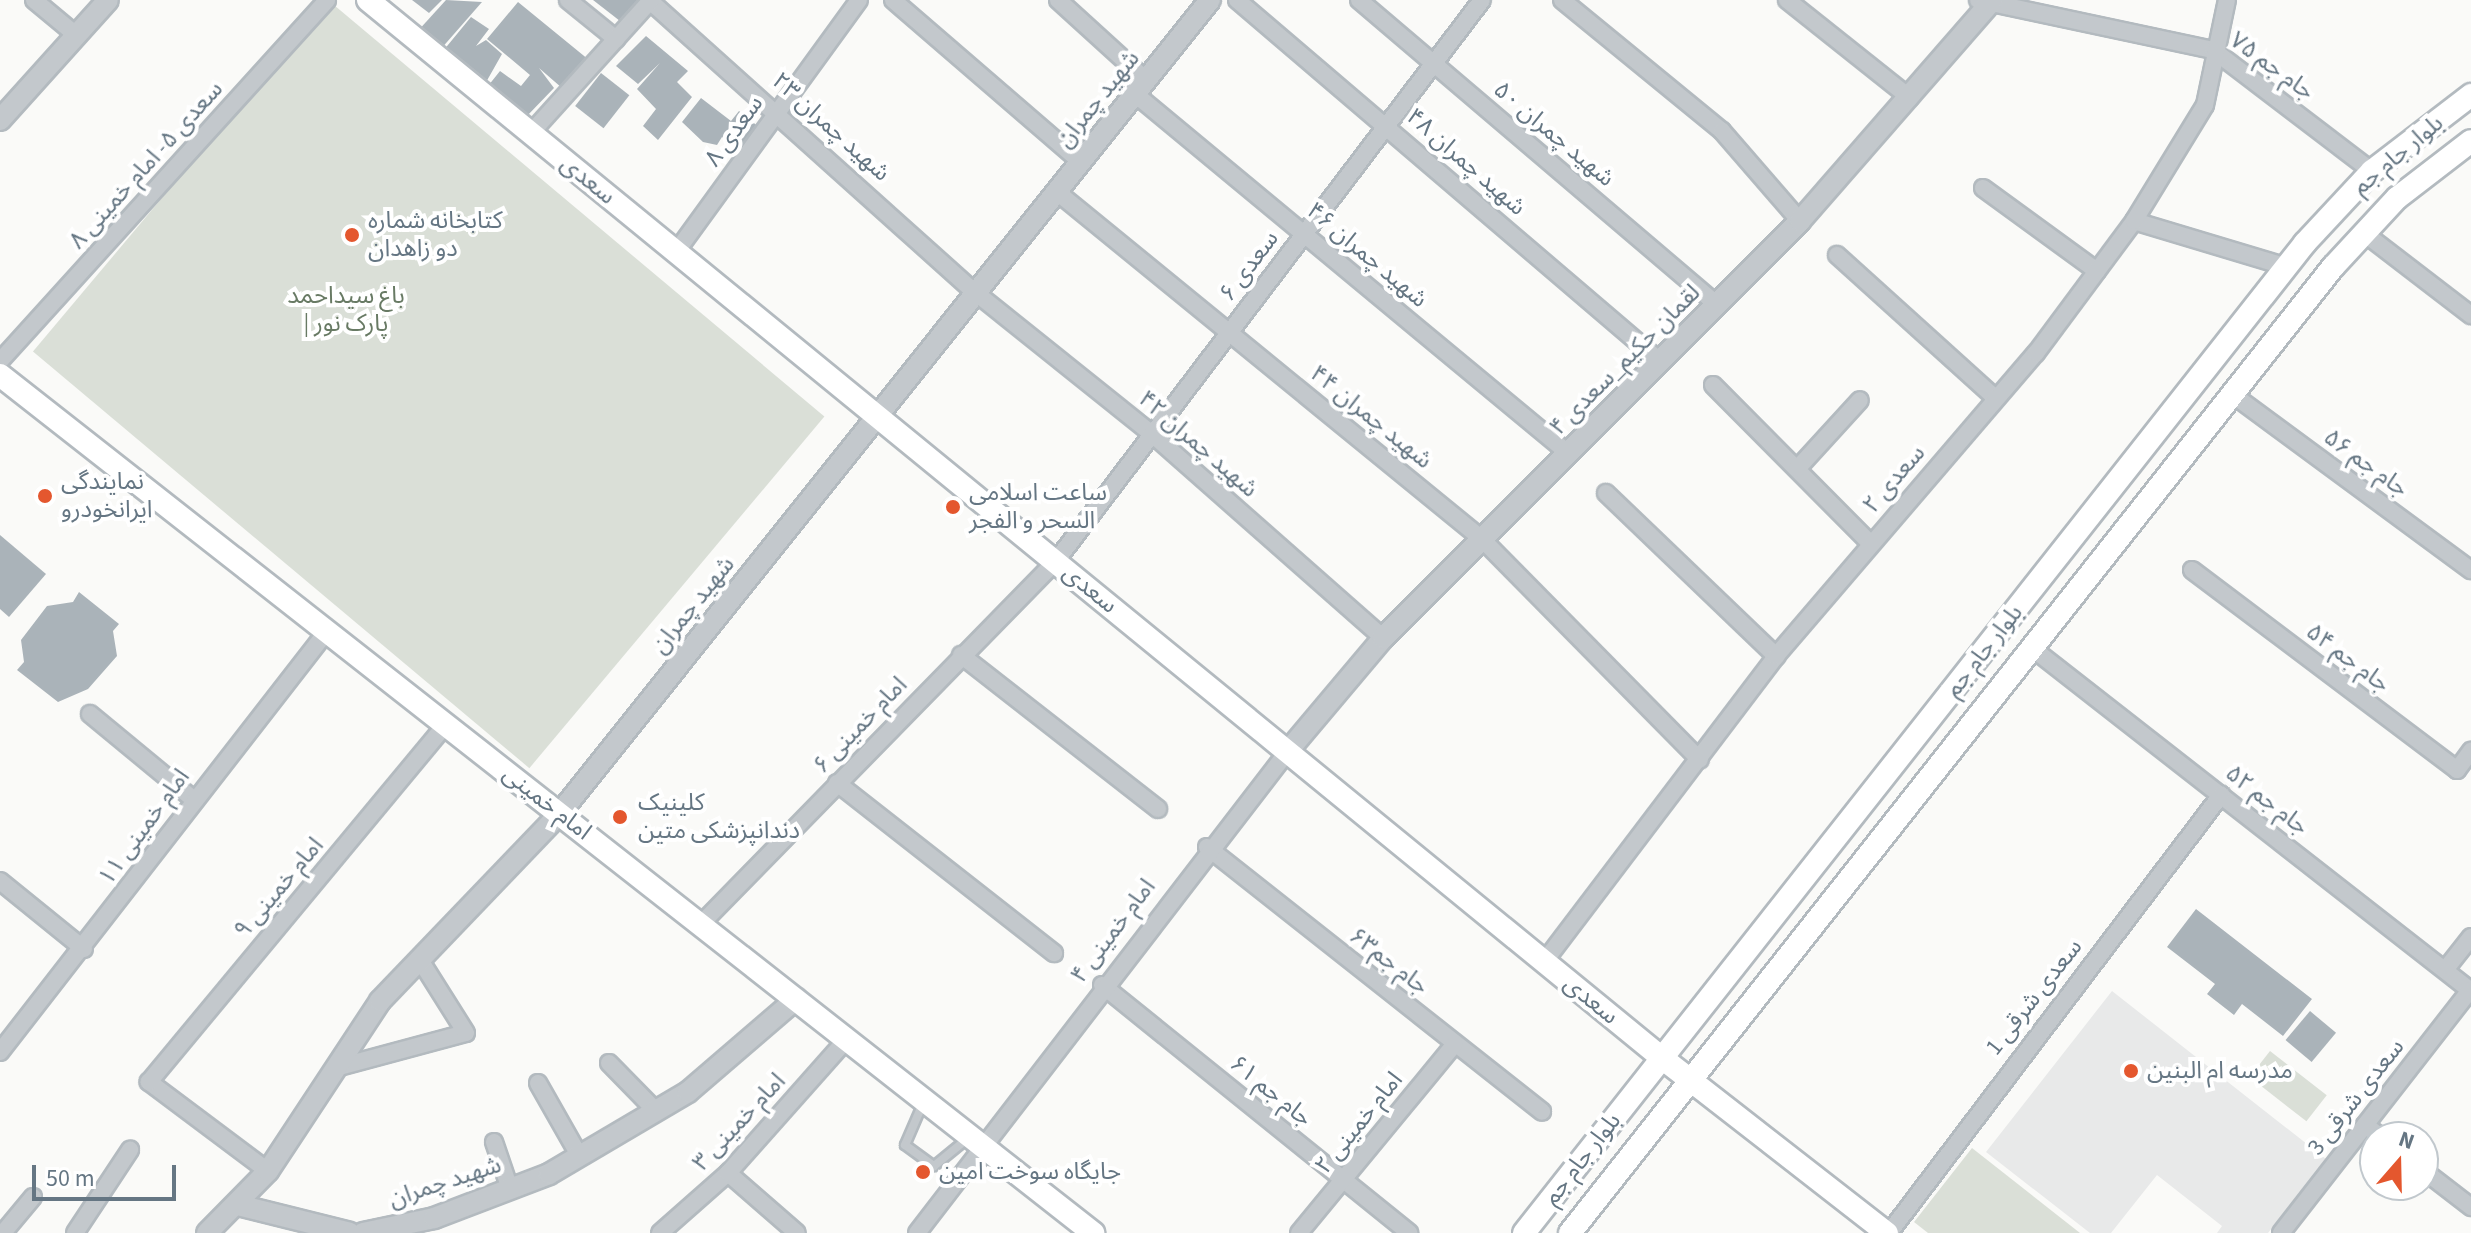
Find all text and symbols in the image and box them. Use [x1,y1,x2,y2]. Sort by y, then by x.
street label: جام جم ۷۵ [2224,26,2320,106]
street label: شهید چمران [1050,45,1146,153]
street label: شهید چمران ۲۳ [766,67,896,187]
street label: سعدی ۵- امام خمینی ۸ [63,75,229,255]
street label: شهید چمران ۵۰ [1488,75,1620,193]
street label: سعدی ۸ [699,90,769,172]
street label: شهید چمران ۴۸ [1400,102,1532,222]
street label: بلوار جام جم [2347,109,2449,201]
street label: سعدی [555,149,621,211]
street label: شهید چمران ۴۶ [1301,196,1433,314]
place label: کتابخانه شماره دو زاهدان [368,207,503,263]
street label: سعدی ۶ [1213,225,1285,307]
marker: کتابخانه شماره دو زاهدان [343,226,361,244]
street label: لقمان حکیم_سعدی ۴ [1543,278,1707,442]
park label: باغ سیداحمد | پارک نور [287,282,405,338]
street label: شهید چمران ۴۴ [1304,359,1438,475]
street label: شهید چمران ۴۲ [1132,384,1264,504]
street label: جام جم ۵۶ [2318,423,2414,503]
street label: سعدی ۲ [1857,439,1931,519]
place label: نمایندگی ایرانخودرو [61,468,153,524]
place label: ساعت اسلامی السحر و الفجر [969,479,1107,535]
marker: نمایندگی ایرانخودرو [36,487,54,505]
marker: ساعت اسلامی السحر و الفجر [944,498,962,516]
street label: شهید چمران [645,551,741,659]
street label: سعدی [1057,558,1123,620]
street label: بلوار جام جم [1939,599,2029,703]
street label: جام جم ۵۴ [2300,617,2396,699]
street label: امام خمینی ۶ [807,671,913,779]
street label: امام خمینی [497,759,597,847]
street label: جام جم ۵۲ [2220,759,2314,841]
street label: امام خمینی ۱۱ [92,763,196,891]
place label: کلینیک دندانپزشکی متین [638,789,800,845]
marker: کلینیک دندانپزشکی متین [609,806,631,828]
street label: امام خمینی ۹ [228,832,330,944]
street label: امام خمینی ۴ [1064,873,1162,989]
street label: جام جم۶۳ [1344,921,1434,1001]
street label: سعدی شرقی 1 [1980,933,2088,1061]
street label: سعدی [1558,969,1624,1031]
street label: سعدی شرقی 3 [2302,1033,2410,1161]
street label: جام جم ۶۱ [1224,1049,1318,1133]
place label: مدرسه ام البنین [2147,1057,2293,1085]
marker: مدرسه ام البنین [2122,1062,2140,1080]
street label: امام خمینی ۲ [1309,1066,1409,1180]
street label: امام خمینی ۳ [686,1067,792,1177]
street label: بلوار جام جم [1537,1107,1627,1211]
north arrow [2359,1121,2439,1201]
text: N [2394,1123,2419,1158]
scale bar [36,1149,180,1199]
street label: شهید چمران [385,1150,505,1214]
place label: جایگاه سوخت امین [939,1158,1121,1186]
text: 50 m [46,1161,95,1196]
marker: جایگاه سوخت امین [914,1163,932,1181]

